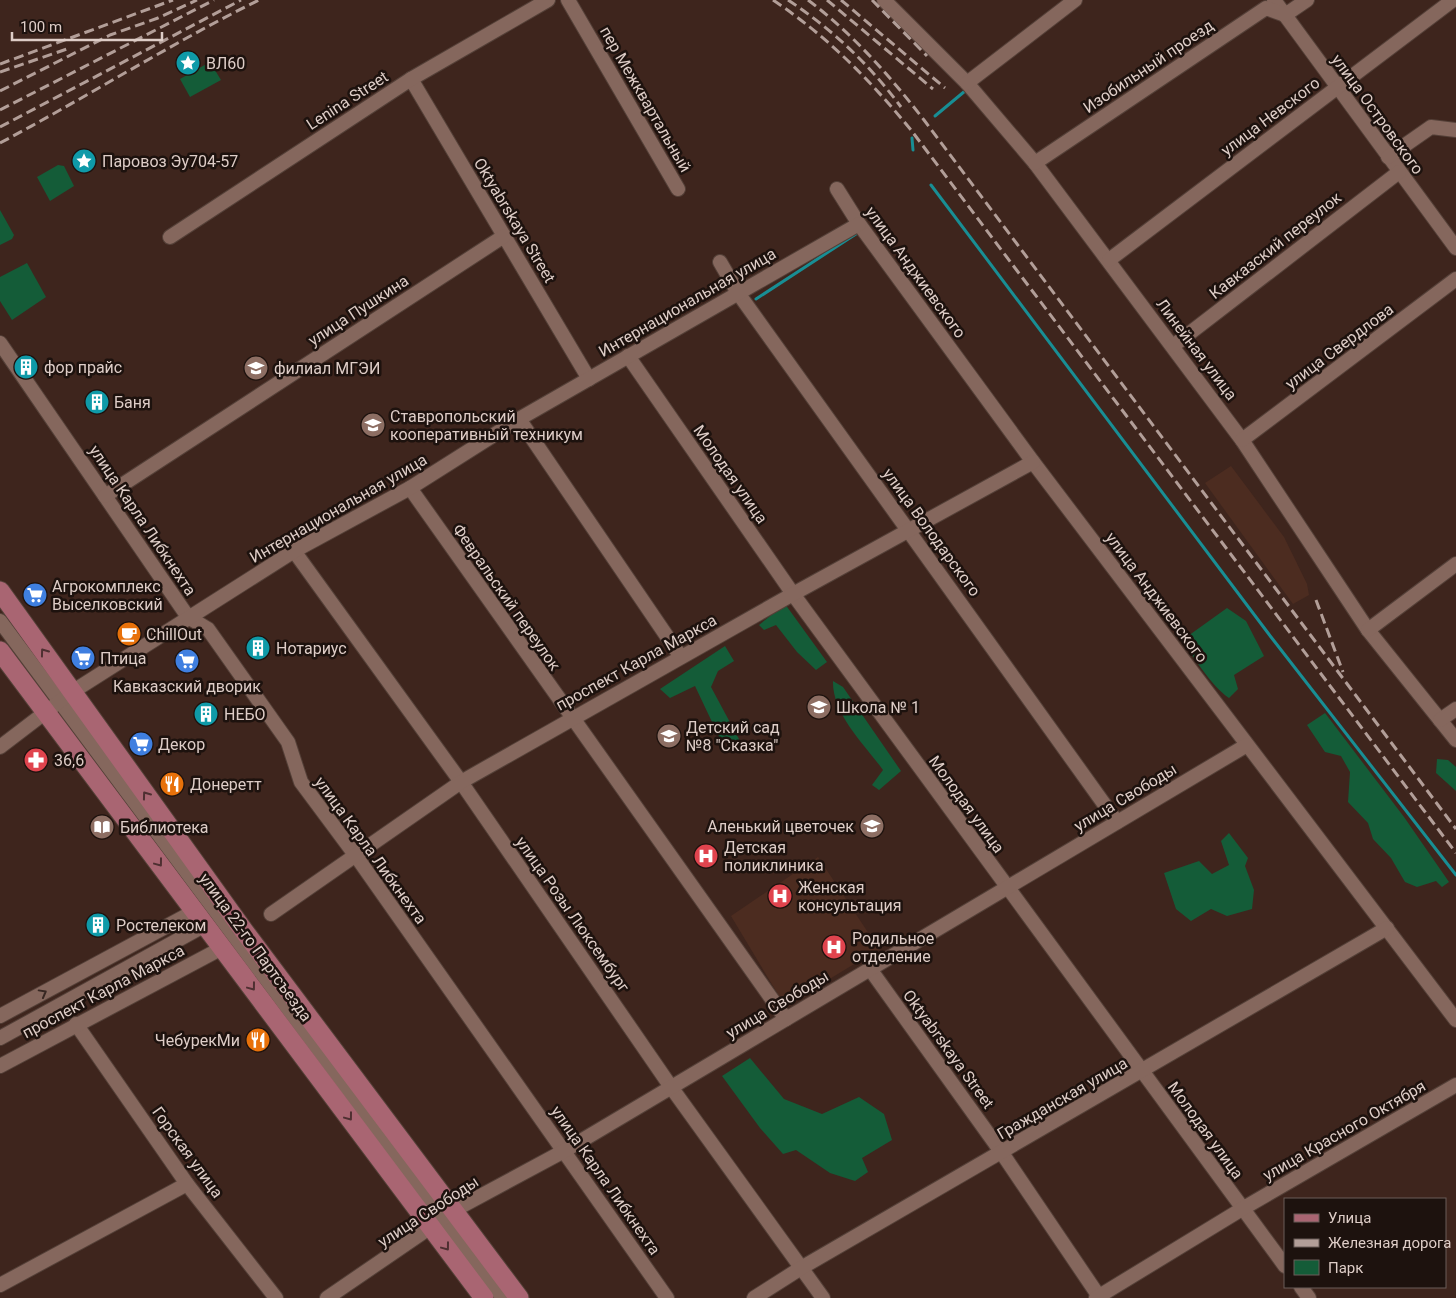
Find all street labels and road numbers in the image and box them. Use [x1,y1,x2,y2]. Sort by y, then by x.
street label: Изобильный проезд [1080,16,1217,117]
street label: пер Межквартальный [596,23,695,176]
street label: улица Островского [1328,50,1428,178]
street label: Lenina Street [303,67,392,134]
street label: улица Невского [1217,73,1323,160]
street label: Oktyabrskaya Street [470,154,559,286]
street label: Кавказский переулок [1205,188,1345,303]
street label: улица Анджиевского [861,203,970,342]
street label: Интернациональная улица [595,244,779,361]
street label: улица Пушкина [305,271,412,350]
street label: Линейная улица [1152,295,1241,404]
street label: улица Свердлова [1281,299,1397,393]
street label: Молодая улица [690,421,772,527]
street label: улица Карла Либкнехта [85,441,200,599]
street label: Интернациональная улица [246,450,430,567]
street label: улица Володарского [879,465,984,600]
street label: Февральский переулок [449,520,565,674]
street label: улица Анджиевского [1101,528,1212,666]
street label: проспект Карла Маркса [553,610,720,715]
street label: Молодая улица [925,752,1008,857]
street label: улица Свободы [1071,759,1180,835]
street label: улица Карла Либкнехта [311,773,430,928]
street label: улица Розы Люксембург [512,833,634,996]
street label: улица 22-го Партсъезда [195,869,316,1025]
street label: проспект Карла Маркса [19,941,188,1042]
street label: улица Свободы [723,966,832,1042]
street label: Oktyabrskaya Street [899,986,998,1112]
street label: Гражданская улица [994,1053,1131,1143]
street label: улица Красного Октября [1260,1076,1429,1185]
street label: Молодая улица [1164,1078,1247,1183]
street label: улица Карла Либкнехта [547,1102,664,1258]
street label: Горская улица [148,1103,227,1202]
street label: улица Свободы [374,1172,482,1251]

